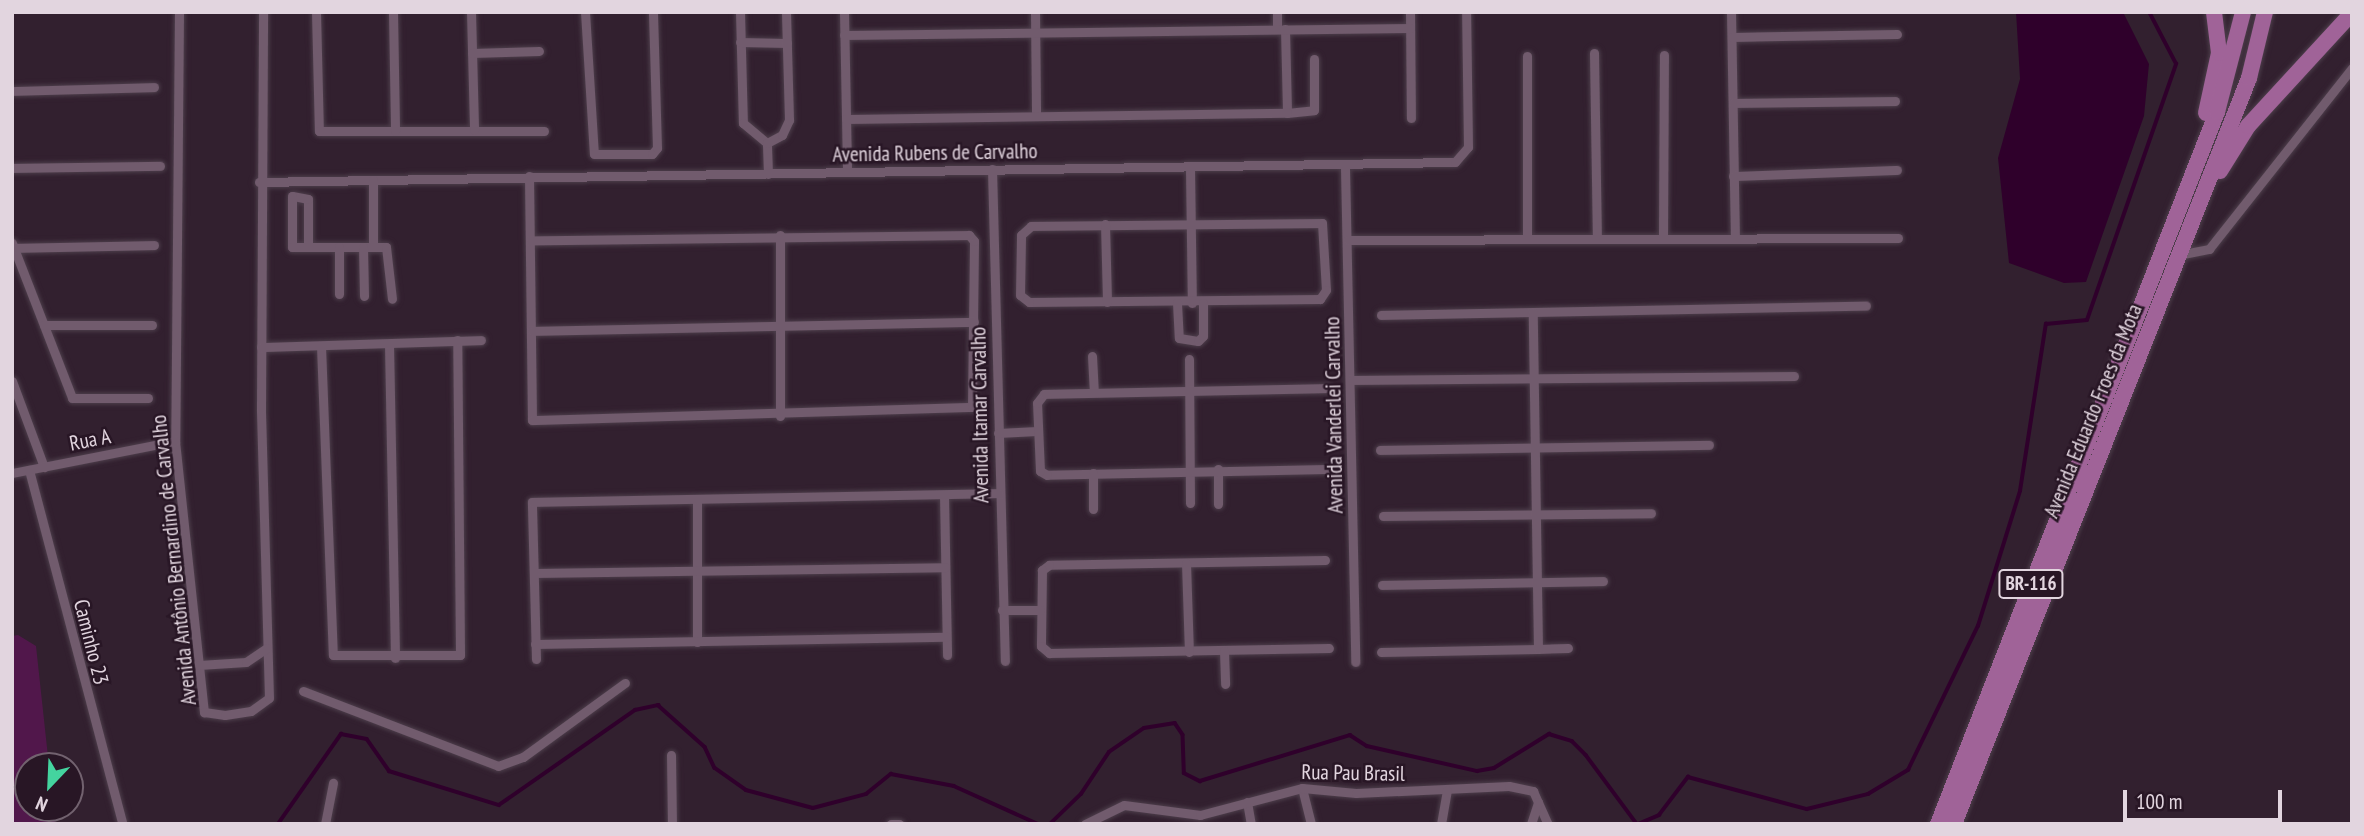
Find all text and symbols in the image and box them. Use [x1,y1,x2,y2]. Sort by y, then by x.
street label: Avenida Rubens de Carvalho [832,139,1038,167]
street label: Avenida Eduardo Froes da Mota [2039,301,2147,521]
street label: Avenida Vanderlei Carvalho [1320,316,1348,514]
street label: Avenida Itamar Carvalho [966,327,994,503]
street label: Avenida Antônio Bernardino de Carvalho [146,413,202,707]
street label: Rua A [67,424,113,456]
road number: BR-116 [1998,568,2064,600]
street label: Caminho 23 [68,597,114,687]
north arrow [14,752,84,822]
street label: Rua Pau Brasil [1301,759,1405,787]
scale bar [2126,776,2285,820]
text: 100 m [2136,788,2182,815]
text: N [32,791,51,818]

